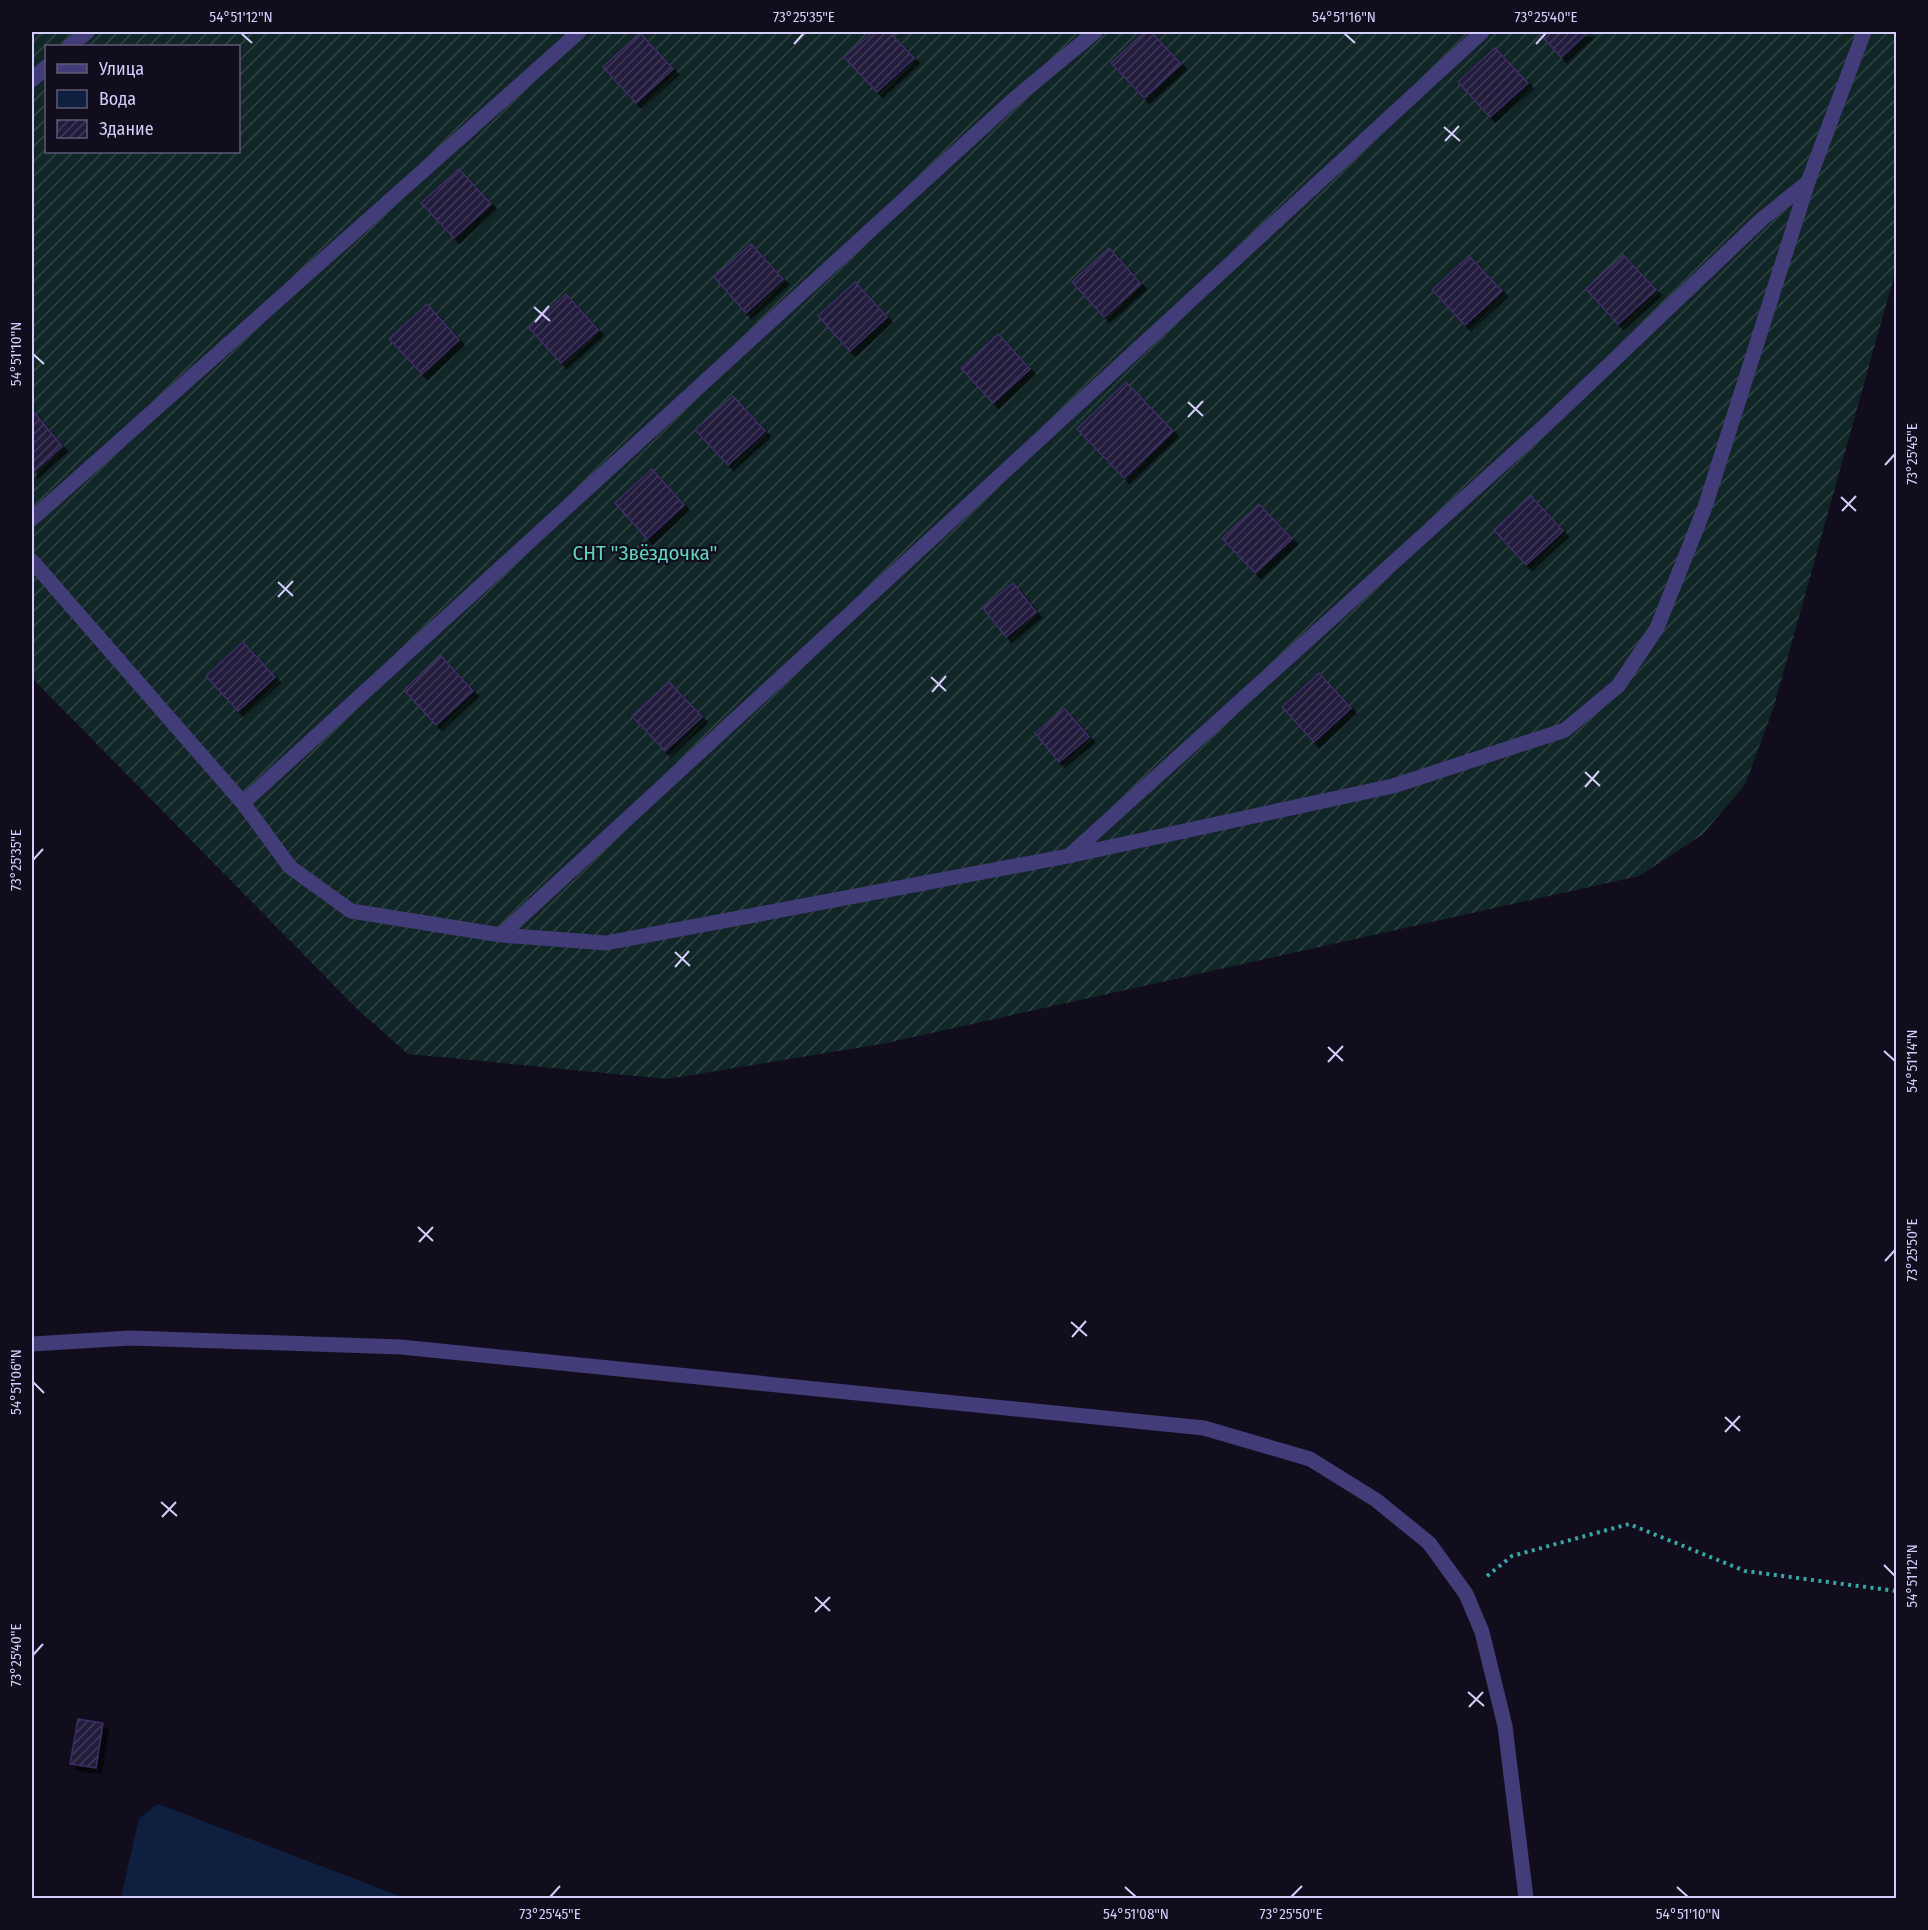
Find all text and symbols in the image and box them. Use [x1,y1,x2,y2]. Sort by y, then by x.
text: 54°51'12"N [209,8,273,26]
text: 73°25'35"E [773,8,835,26]
text: 54°51'16"N [1312,8,1376,26]
text: 73°25'40"E [1515,8,1577,26]
legend [45,45,240,153]
text: Улица [98,58,144,80]
text: Вода [99,88,136,110]
text: Здание [99,118,154,140]
text: 54°51'10"N [7,322,25,386]
text: 73°25'45"E [1903,423,1921,485]
park label: СНТ "Звёздочка" [573,540,717,566]
text: 73°25'35"E [7,829,25,891]
text: 54°51'14"N [1903,1029,1921,1093]
text: 73°25'50"E [1903,1218,1921,1282]
text: 54°51'06"N [7,1349,25,1415]
text: 54°51'12"N [1903,1544,1921,1608]
text: 73°25'40"E [7,1624,25,1686]
text: 73°25'45"E [519,1905,581,1923]
text: 54°51'08"N [1103,1905,1169,1923]
text: 73°25'50"E [1259,1905,1323,1923]
text: 54°51'10"N [1656,1905,1720,1923]

